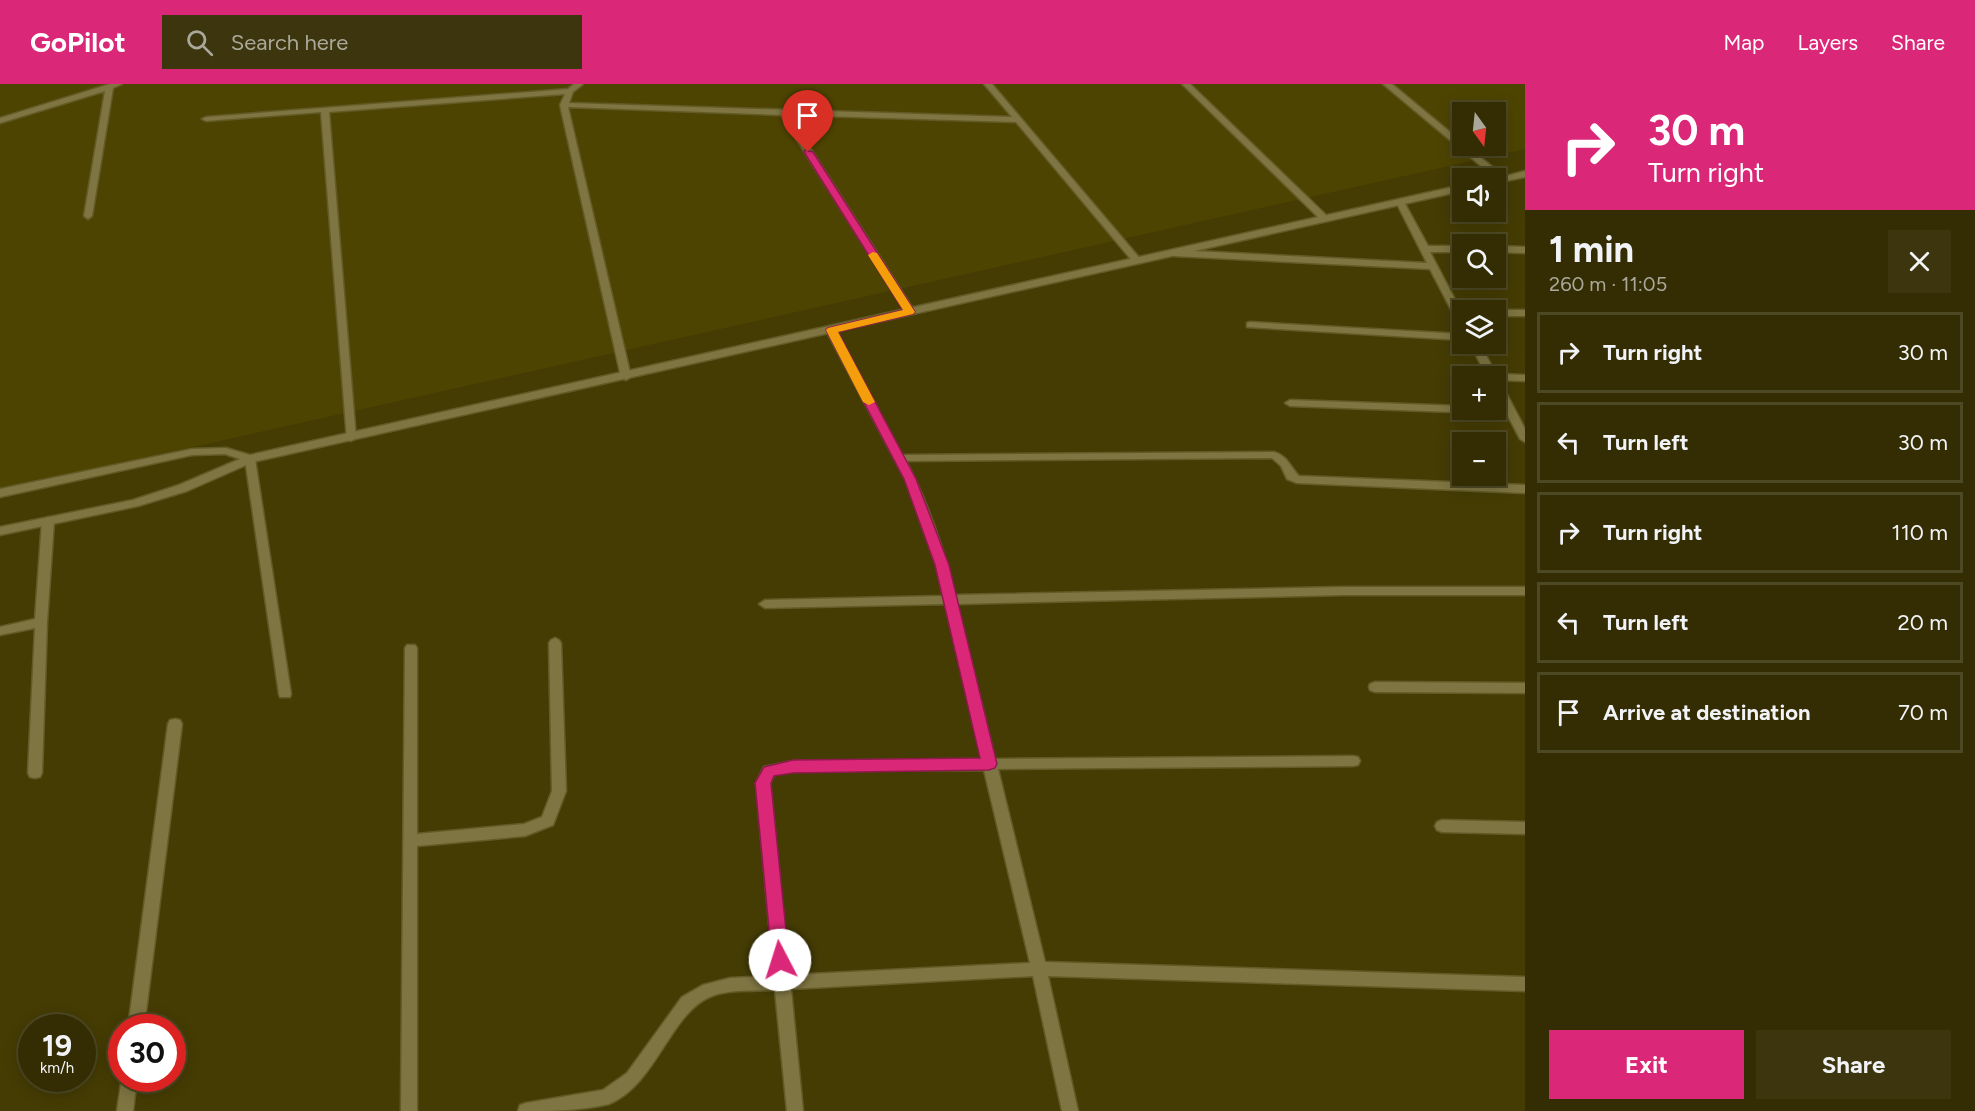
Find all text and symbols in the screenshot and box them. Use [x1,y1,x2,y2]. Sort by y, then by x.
search box [162,15,582,69]
text: GoPilot [30,25,126,59]
icon: search [183,26,216,59]
text: Search here [231,29,348,56]
text: Map [1724,30,1764,55]
text: Layers [1797,30,1858,55]
text: Share [1891,30,1945,55]
pin [782,90,833,152]
icon: arrive [791,99,824,132]
north arrow [1452,102,1506,156]
map controls [1452,102,1506,486]
text: 30 m [1648,105,1745,156]
icon: right [1549,108,1627,186]
text: Turn right [1648,156,1764,189]
button: sound [1452,168,1506,222]
text: 1 min [1549,228,1634,271]
button: close [1888,230,1951,293]
button: search [1452,234,1506,288]
text: 260 m · 11:05 [1549,272,1667,296]
button: layers [1452,300,1506,354]
icon: right [1552,336,1585,369]
text: Turn right [1603,339,1702,366]
text: 30 m [1898,339,1948,366]
button: + [1452,366,1506,420]
icon: left [1552,426,1585,459]
text: Turn left [1603,429,1689,456]
text: 30 m [1898,429,1948,456]
button: − [1452,432,1506,486]
icon: right [1552,516,1585,549]
text: Turn right [1603,519,1702,546]
text: 110 m [1892,519,1948,546]
icon: left [1552,606,1585,639]
text: Turn left [1603,609,1689,636]
text: 20 m [1897,609,1948,636]
icon: arrive [1552,696,1585,729]
text: Arrive at destination [1603,699,1811,726]
text: 70 m [1898,699,1948,726]
position arrow [748,928,812,992]
speed limit sign: 30 [108,1014,186,1092]
text: 19 [42,1027,72,1064]
button: Exit [1549,1030,1744,1099]
button: Share [1756,1030,1951,1099]
text: km/h [40,1059,74,1077]

